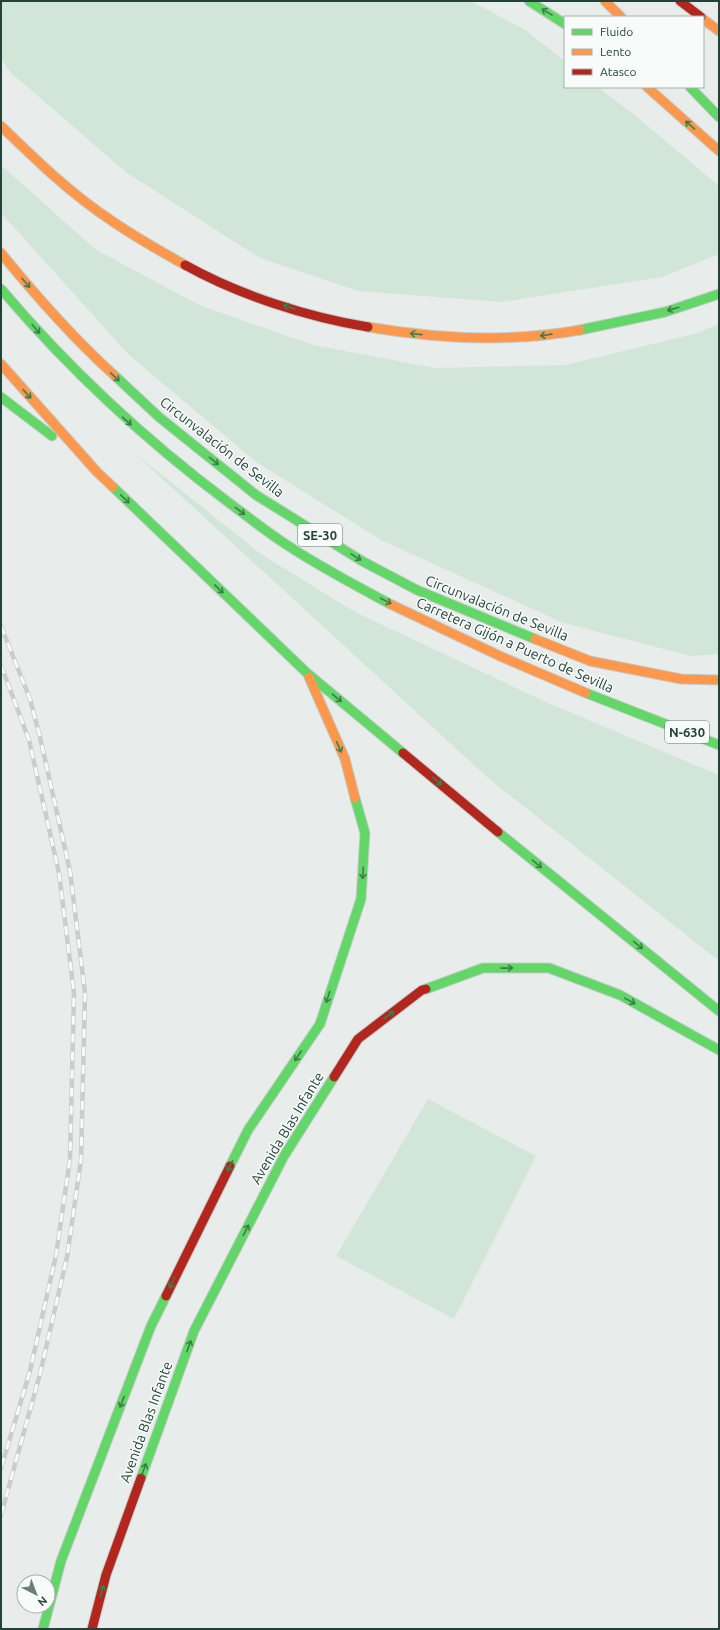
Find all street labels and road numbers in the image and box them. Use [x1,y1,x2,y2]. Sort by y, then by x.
street label: Circunvalación de Sevilla [157,394,287,500]
road number: SE-30 [298,524,342,546]
street label: Circunvalación de Sevilla [423,572,571,644]
street label: Carretera Gijón a Puerto de Sevilla [414,594,616,696]
road number: N-630 [665,721,709,743]
street label: Avenida Blas Infante [247,1069,327,1187]
street label: Avenida Blas Infante [117,1359,175,1485]

